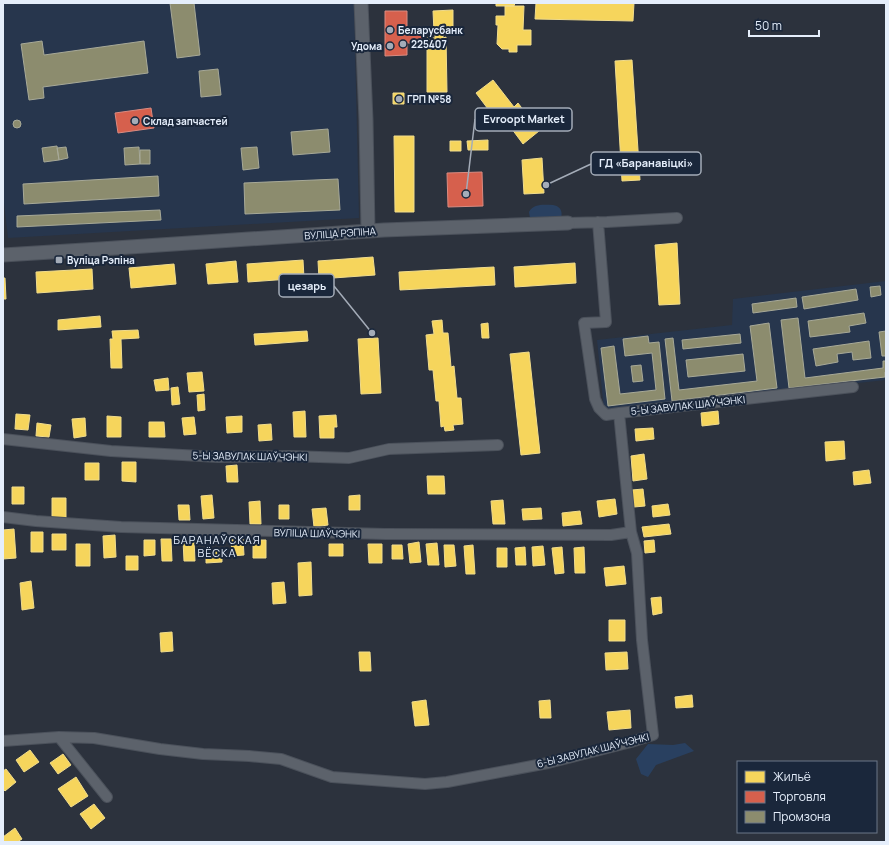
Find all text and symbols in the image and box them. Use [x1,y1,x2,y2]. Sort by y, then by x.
scale bar [749,12,819,38]
text: 50 m [755,17,782,34]
place label: Беларусбанк [398,23,463,37]
marker: Беларусбанк [385,25,395,35]
place label: 225407 [411,37,447,51]
place label: Удома [351,39,382,53]
marker: 225407 [398,39,408,49]
marker: Удома [385,41,395,51]
place label: ГРП №58 [407,92,451,106]
marker: ГРП №58 [394,94,404,104]
callout: Evroopt Market [475,108,572,131]
text: Evroopt Market [483,111,565,126]
place label: Склад запчастей [143,114,228,128]
marker: Склад запчастей [130,116,140,126]
callout: ГД «Баранавіцкі» [591,152,701,175]
text: ГД «Баранавіцкі» [599,155,693,170]
street label: ВУЛІЦА РЭПІНА [304,223,377,242]
place label: Вуліца Рэпіна [67,253,135,267]
marker: Вуліца Рэпіна [54,255,64,265]
callout: цезарь [279,274,334,297]
text: цезарь [288,278,326,293]
street label: 5-Ы ЗАВУЛАК ШАЎЧЭНКІ [630,392,746,418]
street label: 5-Ы ЗАВУЛАК ШАЎЧЭНКІ [192,448,308,464]
street label: ВУЛІЦА ШАЎЧЭНКІ [274,525,360,541]
district label: БАРАНАЎСКАЯ ВЁСКА [173,532,261,560]
street label: 6-Ы ЗАВУЛАК ШАЎЧЭНКІ [535,729,651,771]
legend [737,761,877,833]
text: Жильё [773,768,811,785]
text: Торговля [773,788,826,805]
text: Промзона [773,808,831,825]

